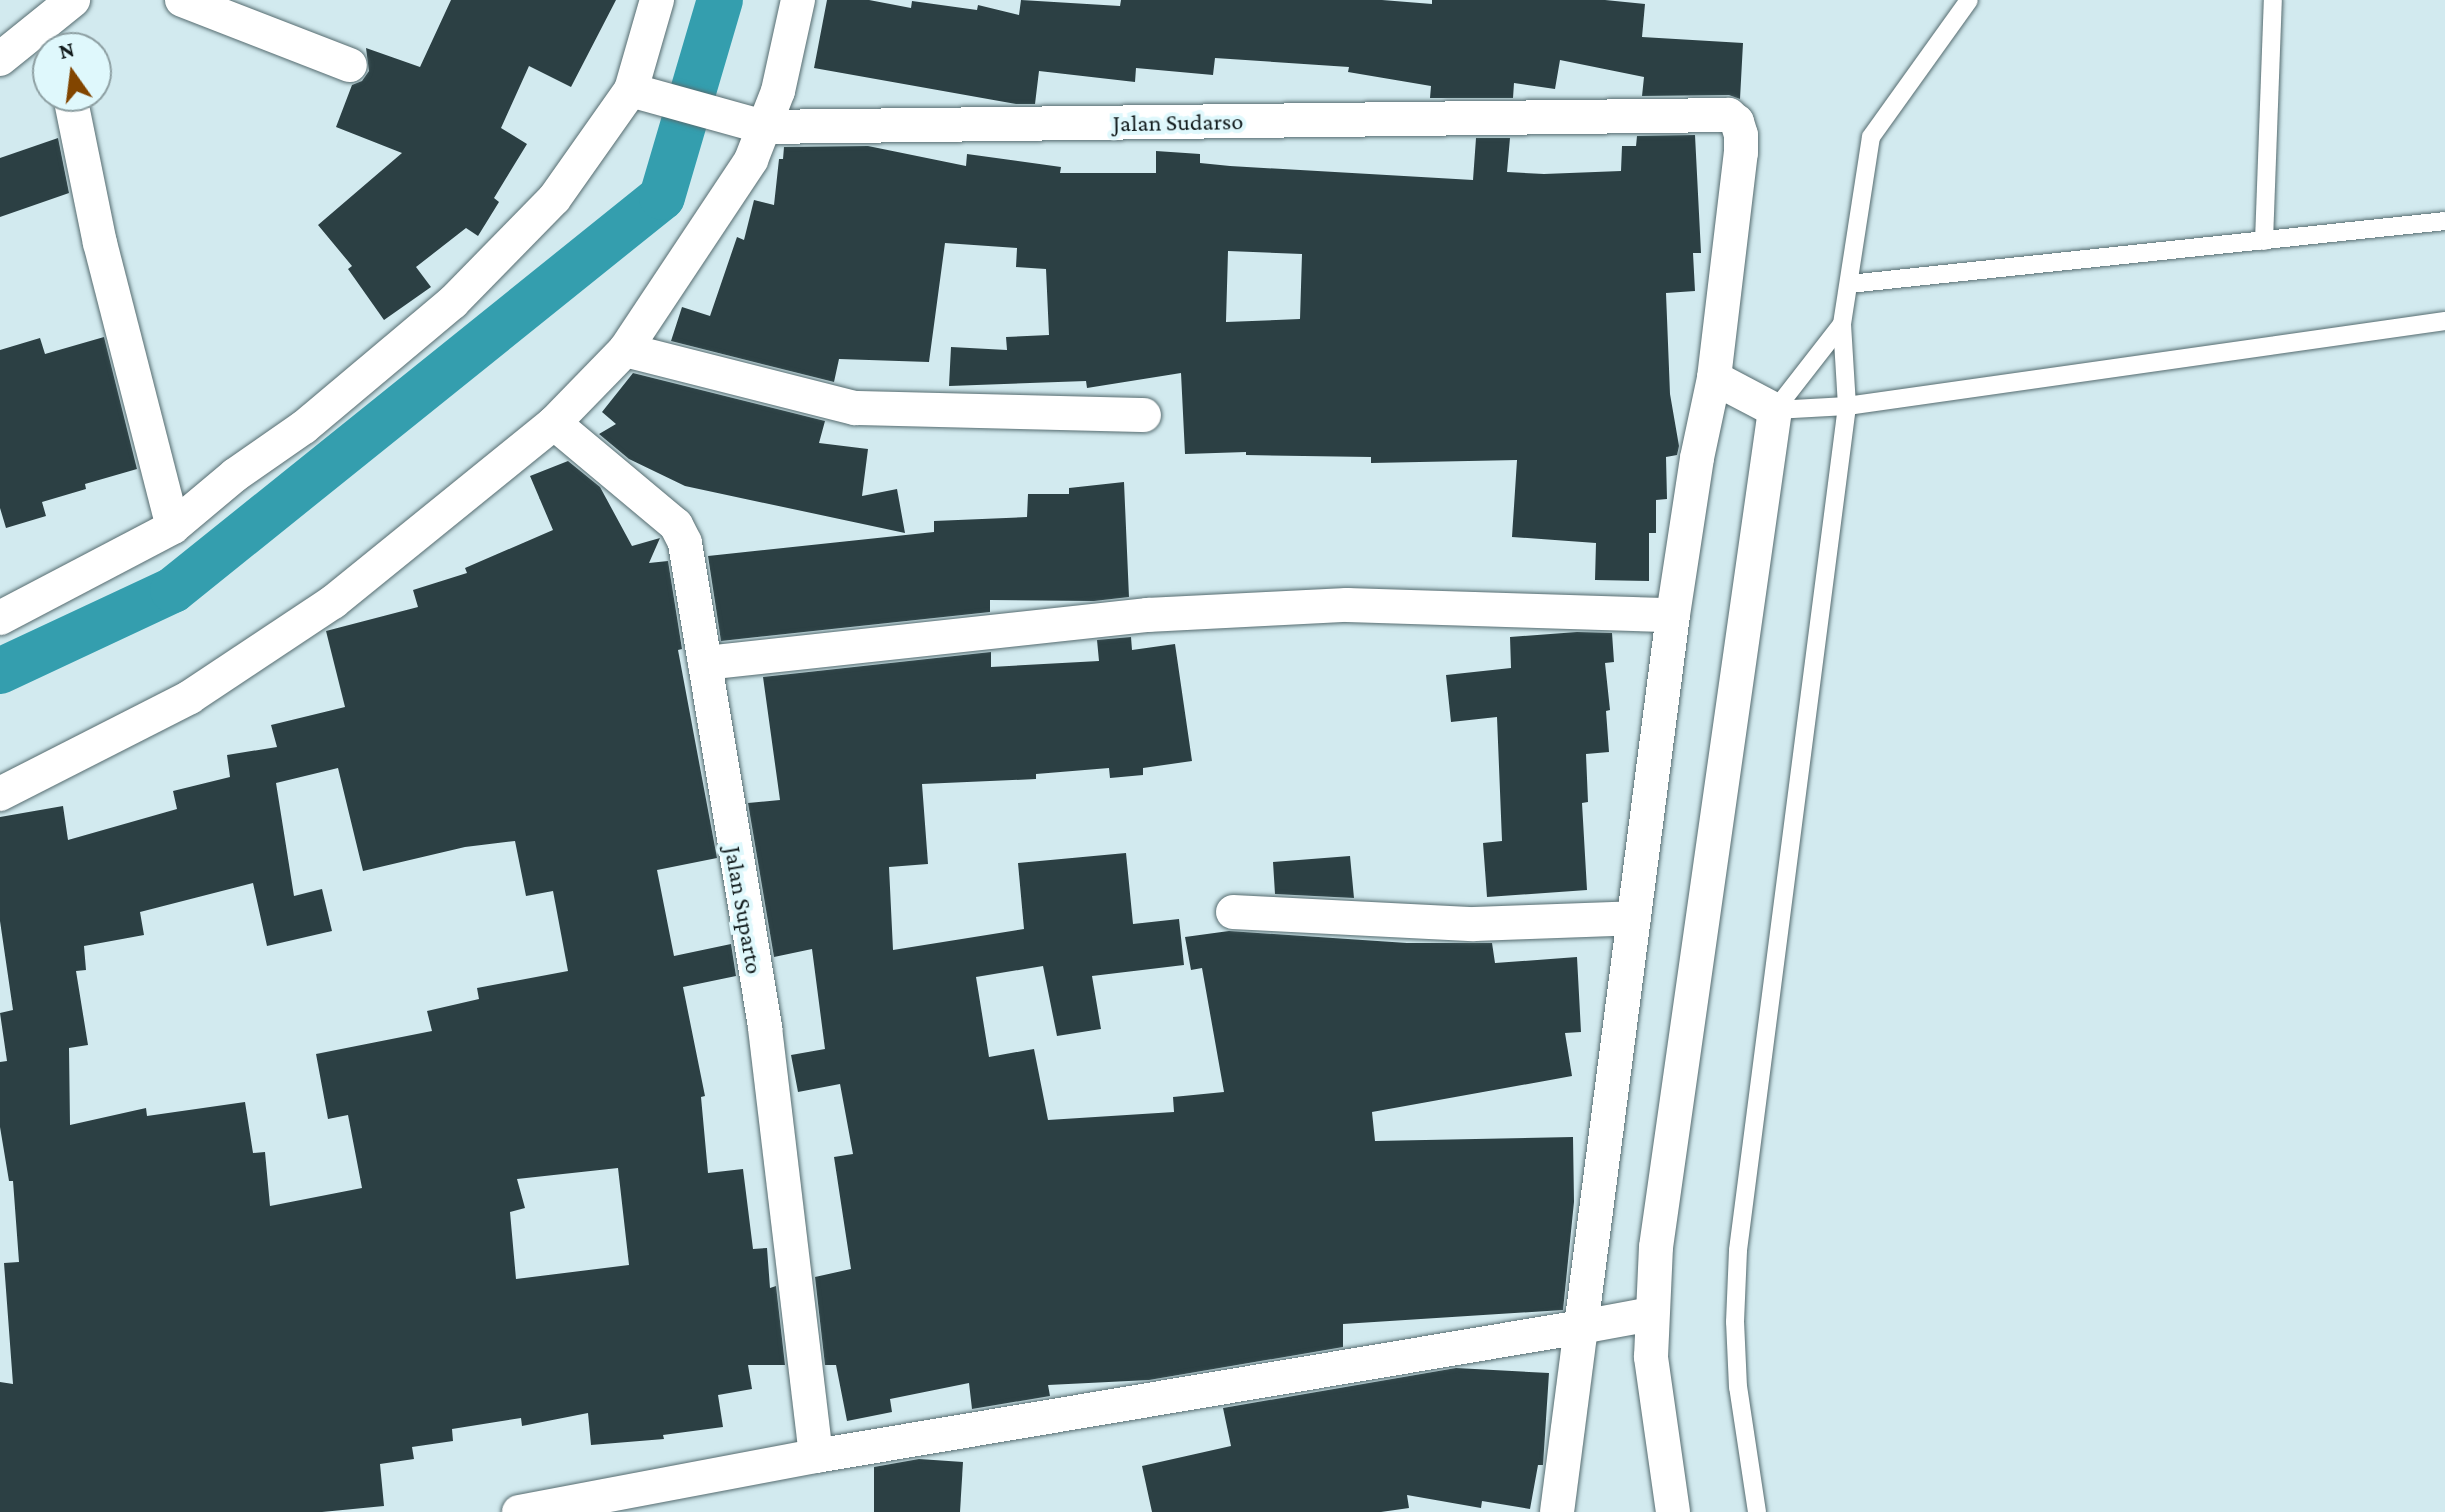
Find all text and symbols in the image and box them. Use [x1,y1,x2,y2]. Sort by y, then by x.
north arrow [32,32,112,112]
text: N [56,36,77,64]
street label: Jalan Sudarso [1113,106,1243,138]
street label: Jalan Suparto [719,844,769,976]

